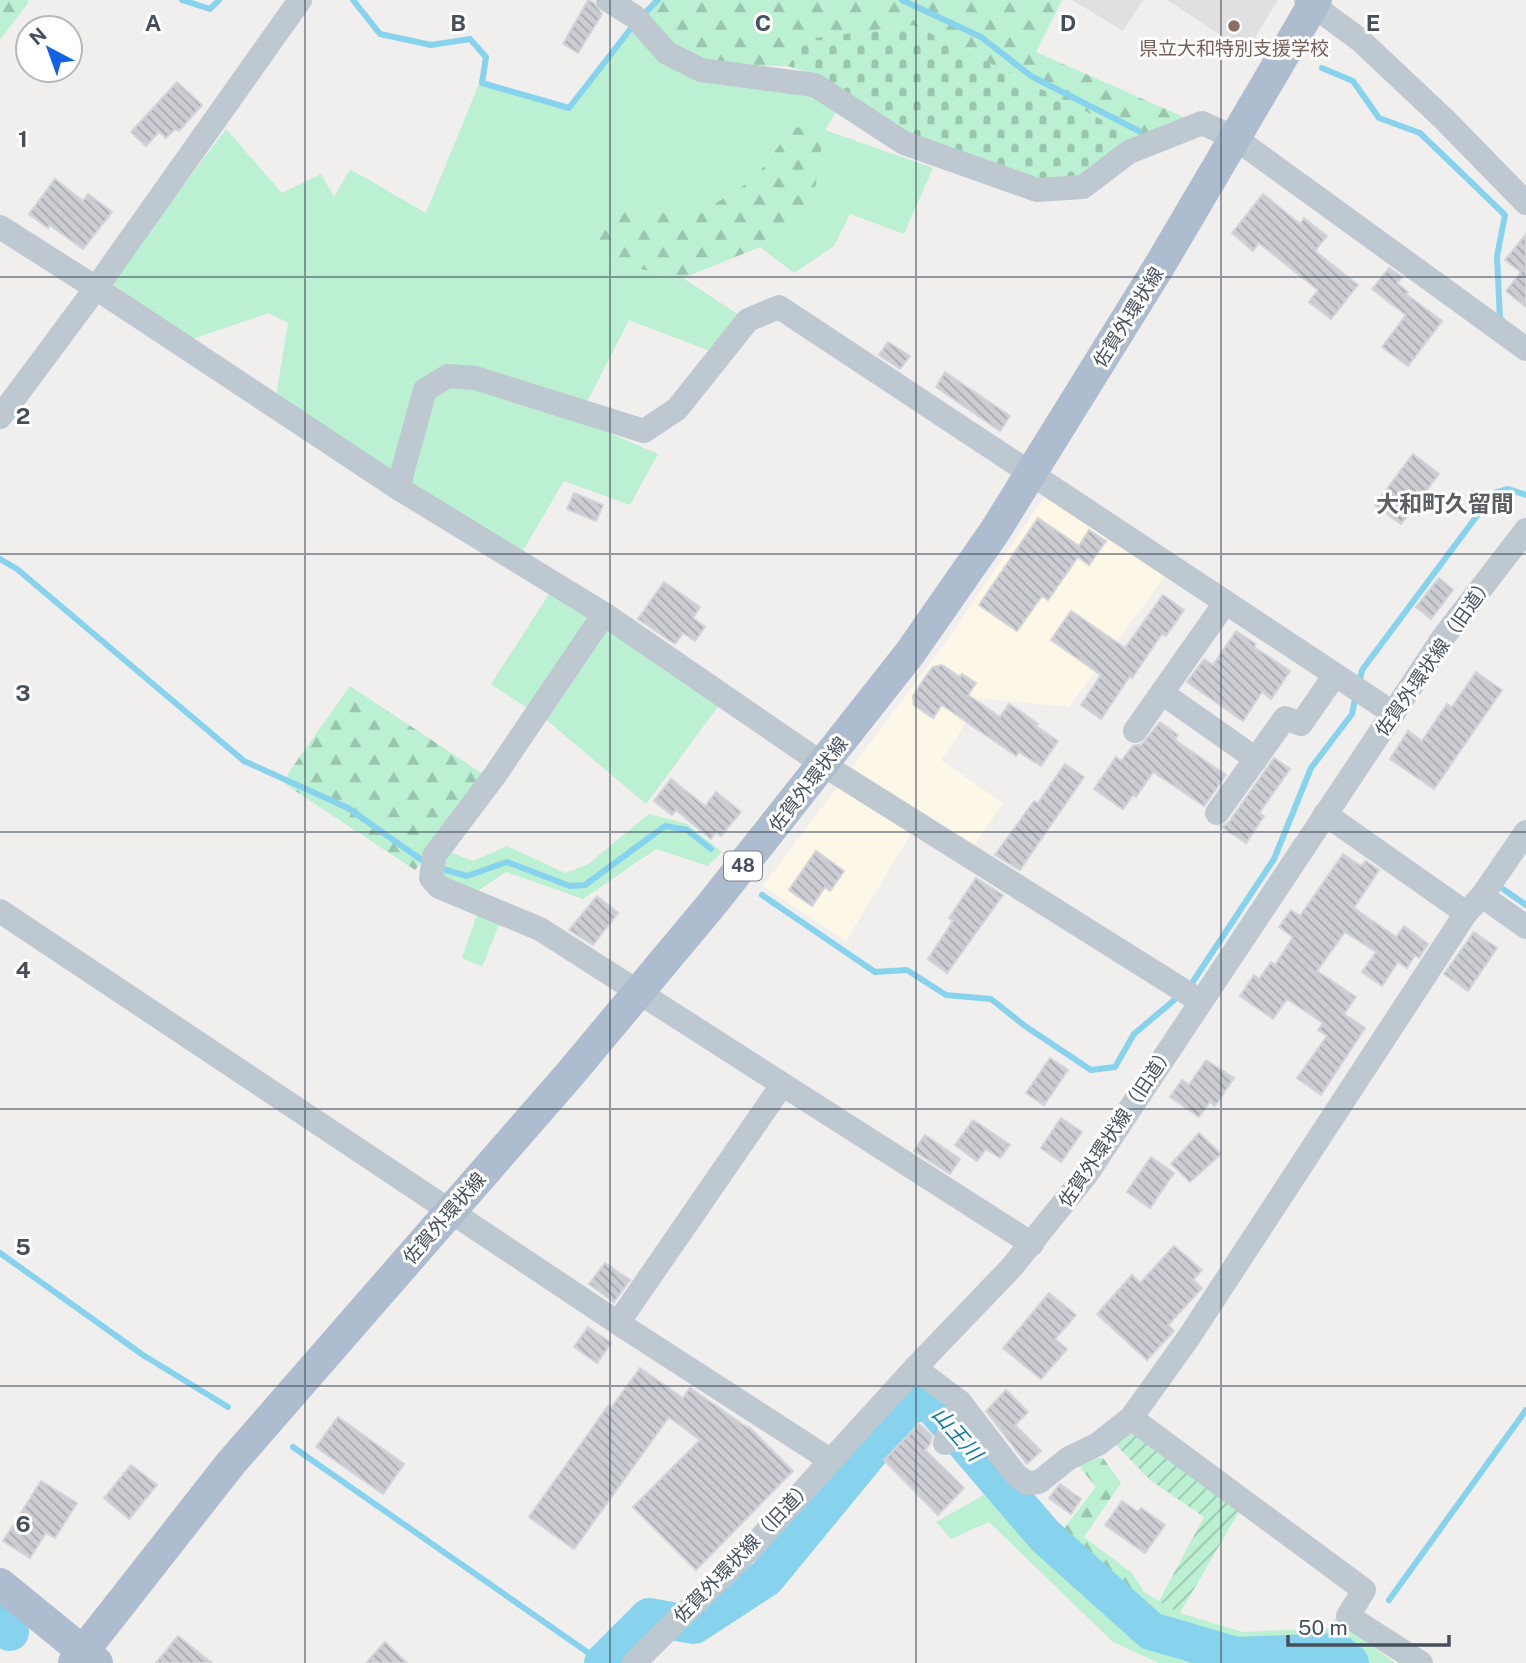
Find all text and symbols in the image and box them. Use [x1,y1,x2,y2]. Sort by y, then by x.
text: A [145,9,162,36]
text: B [450,9,466,36]
text: C [755,9,771,36]
text: D [1060,9,1076,36]
text: E [1366,9,1380,36]
north arrow [14,14,84,84]
marker: 県立大和特別支援学校 [1226,18,1242,34]
text: N [25,23,51,49]
place label: 県立大和特別支援学校 [1139,37,1329,59]
text: 1 [18,125,28,152]
street label: 佐賀外環状線 [1088,263,1168,371]
text: 2 [16,402,30,429]
district label: 大和町久留間 [1376,490,1514,517]
street label: 佐賀外環状線（旧道） [1370,572,1498,740]
text: 3 [15,679,31,706]
street label: 佐賀外環状線 [764,732,852,836]
road number: 48 [724,852,762,880]
text: 4 [15,956,31,983]
street label: 佐賀外環状線（旧道） [1054,1041,1178,1211]
street label: 佐賀外環状線 [398,1168,490,1268]
text: 5 [15,1233,31,1260]
water label: 山王川 [927,1402,989,1467]
street label: 佐賀外環状線（旧道） [669,1475,817,1627]
text: 6 [15,1510,31,1537]
scale bar [1288,1604,1449,1648]
text: 50 m [1298,1615,1348,1640]

